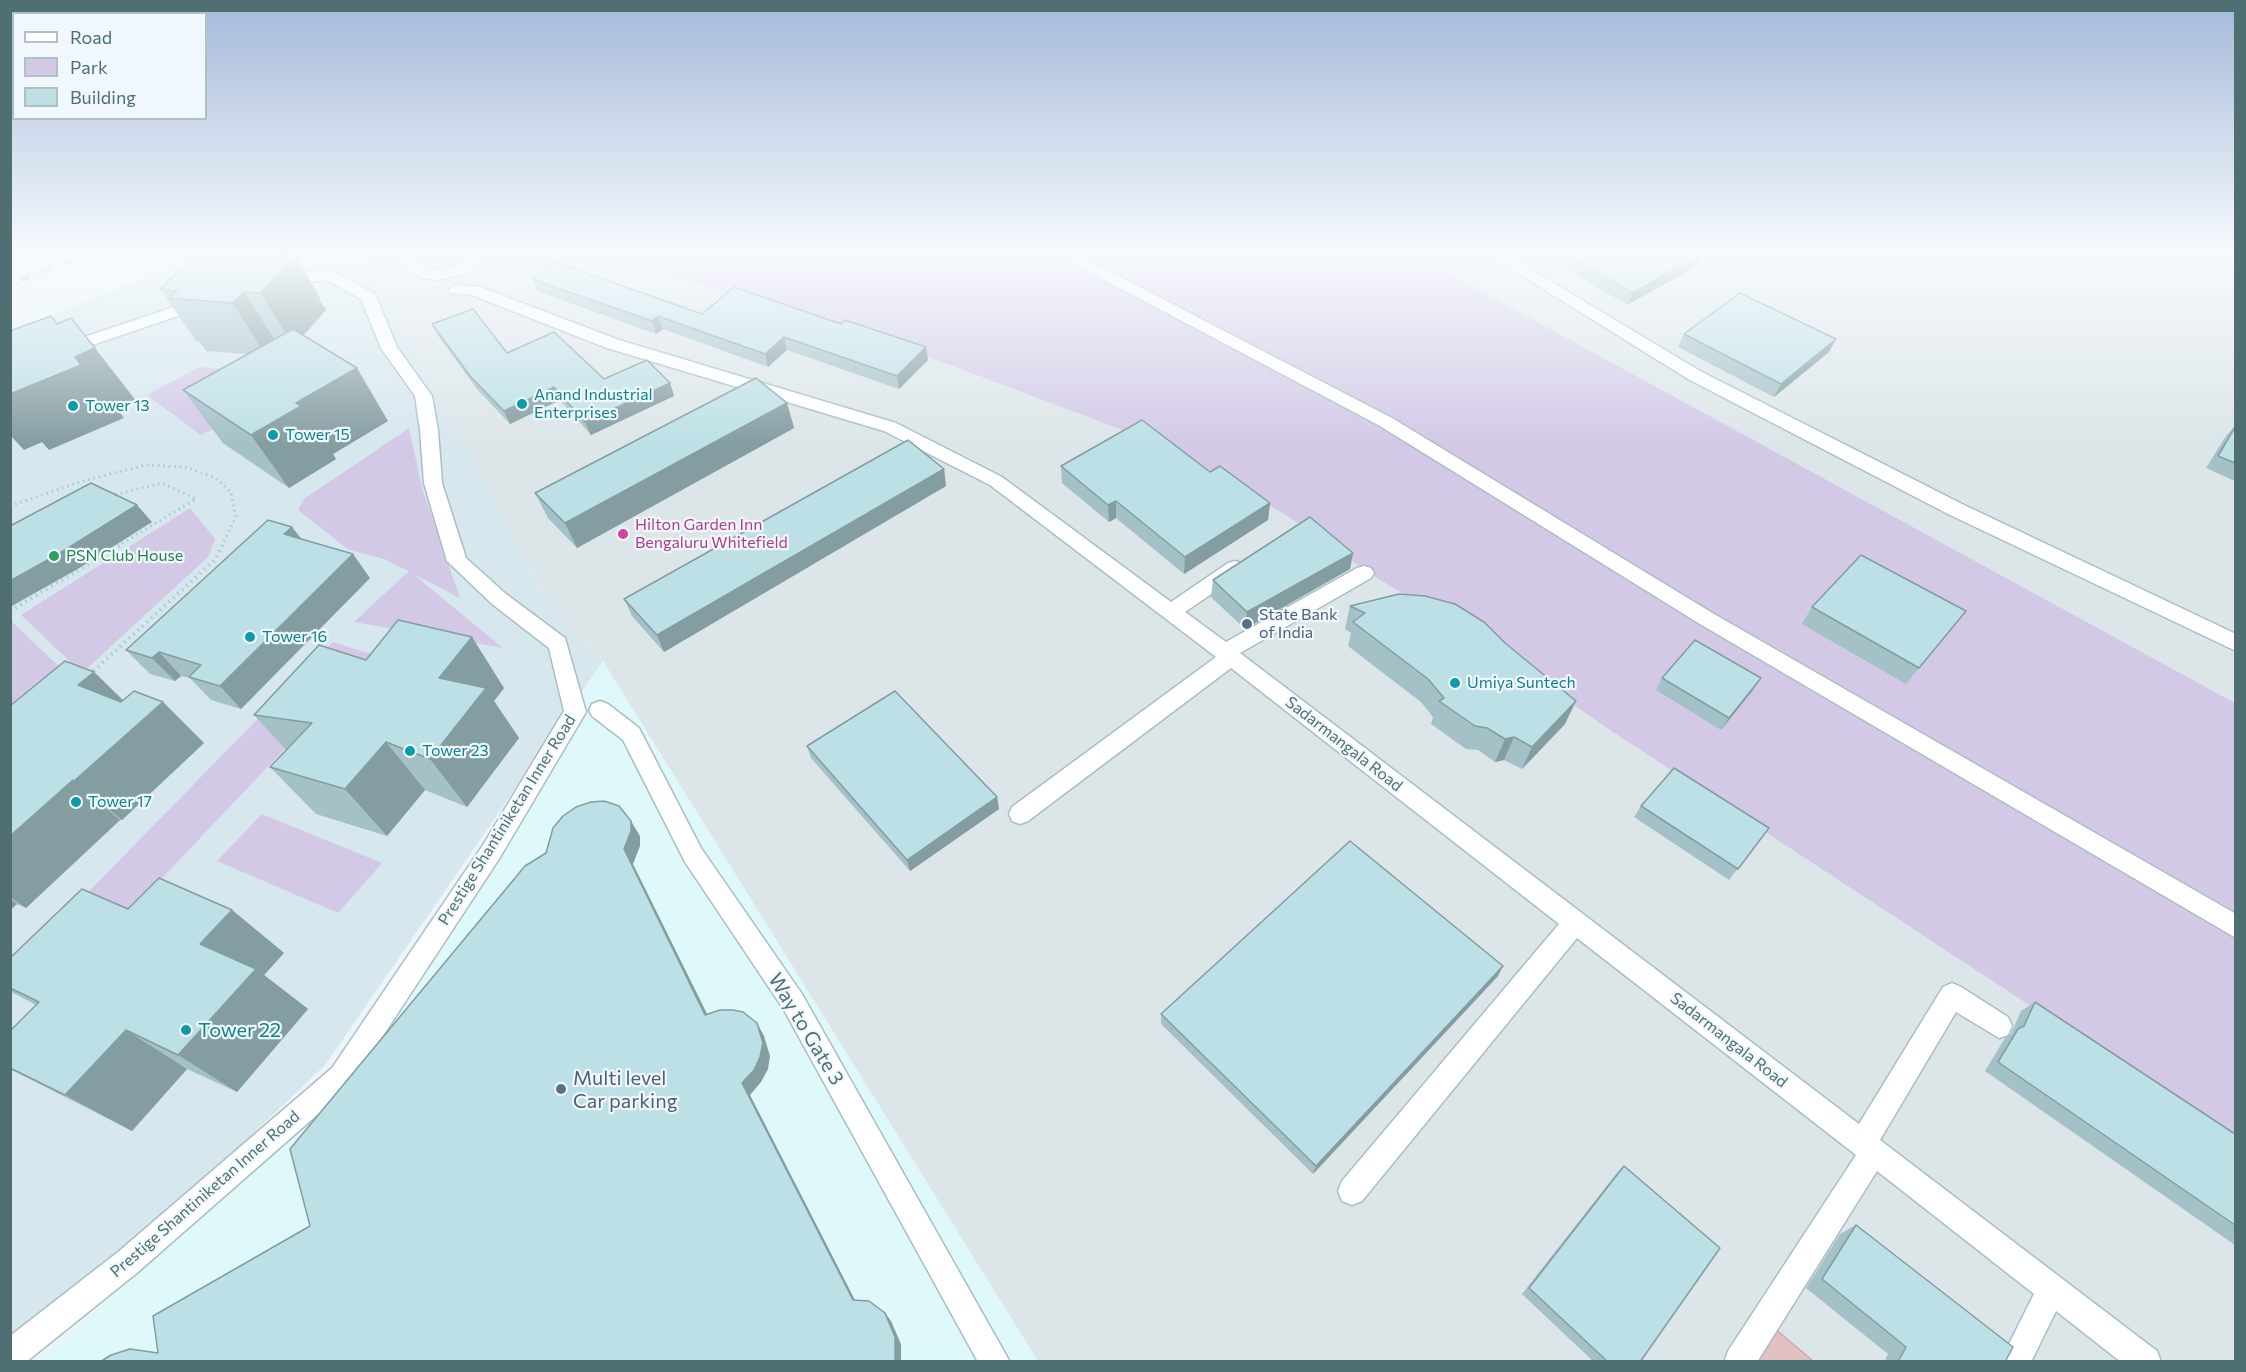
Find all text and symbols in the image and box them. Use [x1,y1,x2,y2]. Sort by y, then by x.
legend [12,12,207,120]
text: Road [70,26,112,48]
text: Park [70,56,108,78]
text: Building [70,86,136,108]
place label: Anand Industrial Enterprises [534,385,653,423]
place label: Tower 13 [85,396,150,416]
marker: Anand Industrial Enterprises [515,397,529,411]
marker: Tower 13 [66,399,80,413]
place label: Tower 15 [285,425,350,445]
marker: Tower 15 [266,428,280,442]
place label: Hilton Garden Inn Bengaluru Whitefield [635,515,788,553]
marker: Hilton Garden Inn Bengaluru Whitefield [616,527,630,541]
place label: PSN Club House [66,546,183,566]
marker: PSN Club House [47,549,61,563]
place label: State Bank of India [1259,605,1338,643]
marker: State Bank of India [1240,617,1254,631]
place label: Tower 16 [262,627,327,647]
marker: Tower 16 [243,630,257,644]
place label: Umiya Suntech [1467,673,1576,693]
marker: Umiya Suntech [1448,676,1462,690]
street label: Sadarmangala Road [1282,692,1406,796]
street label: Prestige Shantiniketan Inner Road [434,711,580,929]
place label: Tower 23 [422,741,489,761]
marker: Tower 23 [403,744,417,758]
place label: Tower 17 [88,792,152,812]
marker: Tower 17 [69,795,83,809]
street label: Way to Gate 3 [763,969,849,1089]
street label: Sadarmangala Road [1667,988,1791,1092]
place label: Tower 22 [198,1018,281,1042]
marker: Tower 22 [179,1023,193,1037]
place label: Multi level Car parking [573,1066,678,1113]
marker: Multi level Car parking [554,1082,568,1096]
street label: Prestige Shantiniketan Inner Road [106,1107,304,1281]

